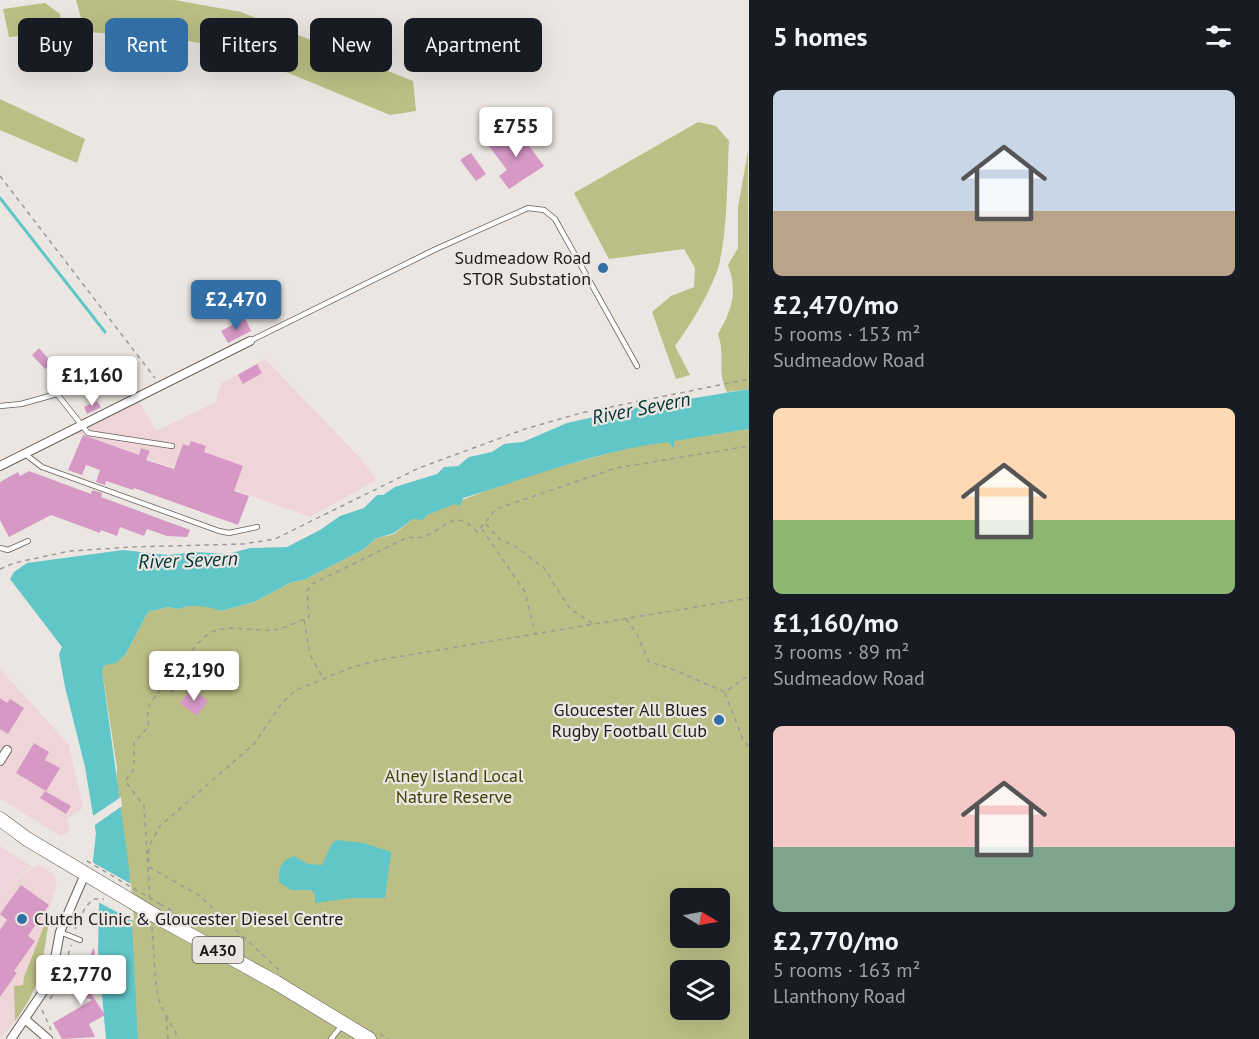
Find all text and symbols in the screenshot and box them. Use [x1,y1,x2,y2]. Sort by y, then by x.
chip: Buy [18,18,93,72]
chip: Rent [105,18,188,72]
chip: Filters [200,18,298,72]
chip: New [310,18,392,72]
chip: Apartment [404,18,542,72]
text: 5 homes [773,20,868,53]
icon: filters [1202,20,1235,53]
pin: £755 [480,107,552,158]
text: £755 [493,113,539,139]
icon: home [950,129,1058,237]
place label: Sudmeadow Road STOR Substation [455,246,591,290]
marker: Sudmeadow Road STOR Substation [596,261,610,275]
pin: £2,470 [187,280,285,331]
text: £2,470 [205,286,267,312]
text: £2,470/mo [773,288,899,321]
text: 5 rooms · 153 m² [773,321,920,347]
text: Sudmeadow Road [773,347,925,373]
pin: £1,160 [43,356,141,407]
text: £1,160 [61,362,123,388]
water label: River Severn [589,386,693,430]
icon: home [950,447,1058,555]
water label: River Severn [138,545,238,575]
text: £1,160/mo [773,606,899,639]
text: 3 rooms · 89 m² [773,639,909,665]
pin: £2,190 [145,651,243,702]
text: £2,190 [163,657,225,683]
text: Sudmeadow Road [773,665,925,691]
place label: Gloucester All Blues Rugby Football Club [551,698,707,742]
marker: Gloucester All Blues Rugby Football Club [712,713,726,727]
park label: Alney Island Local Nature Reserve [385,764,524,808]
icon: home [950,765,1058,873]
north arrow [670,888,730,948]
map controls [670,888,730,1020]
place label: Clutch Clinic & Gloucester Diesel Centre [34,907,343,930]
marker: Clutch Clinic & Gloucester Diesel Centre [15,912,29,926]
text: £2,770/mo [773,924,899,957]
road number: A430 [192,937,244,963]
pin: £2,770 [32,955,130,1006]
text: 5 rooms · 163 m² [773,957,920,983]
button: layers [670,960,730,1020]
text: £2,770 [50,961,112,987]
text: Llanthony Road [773,983,906,1009]

